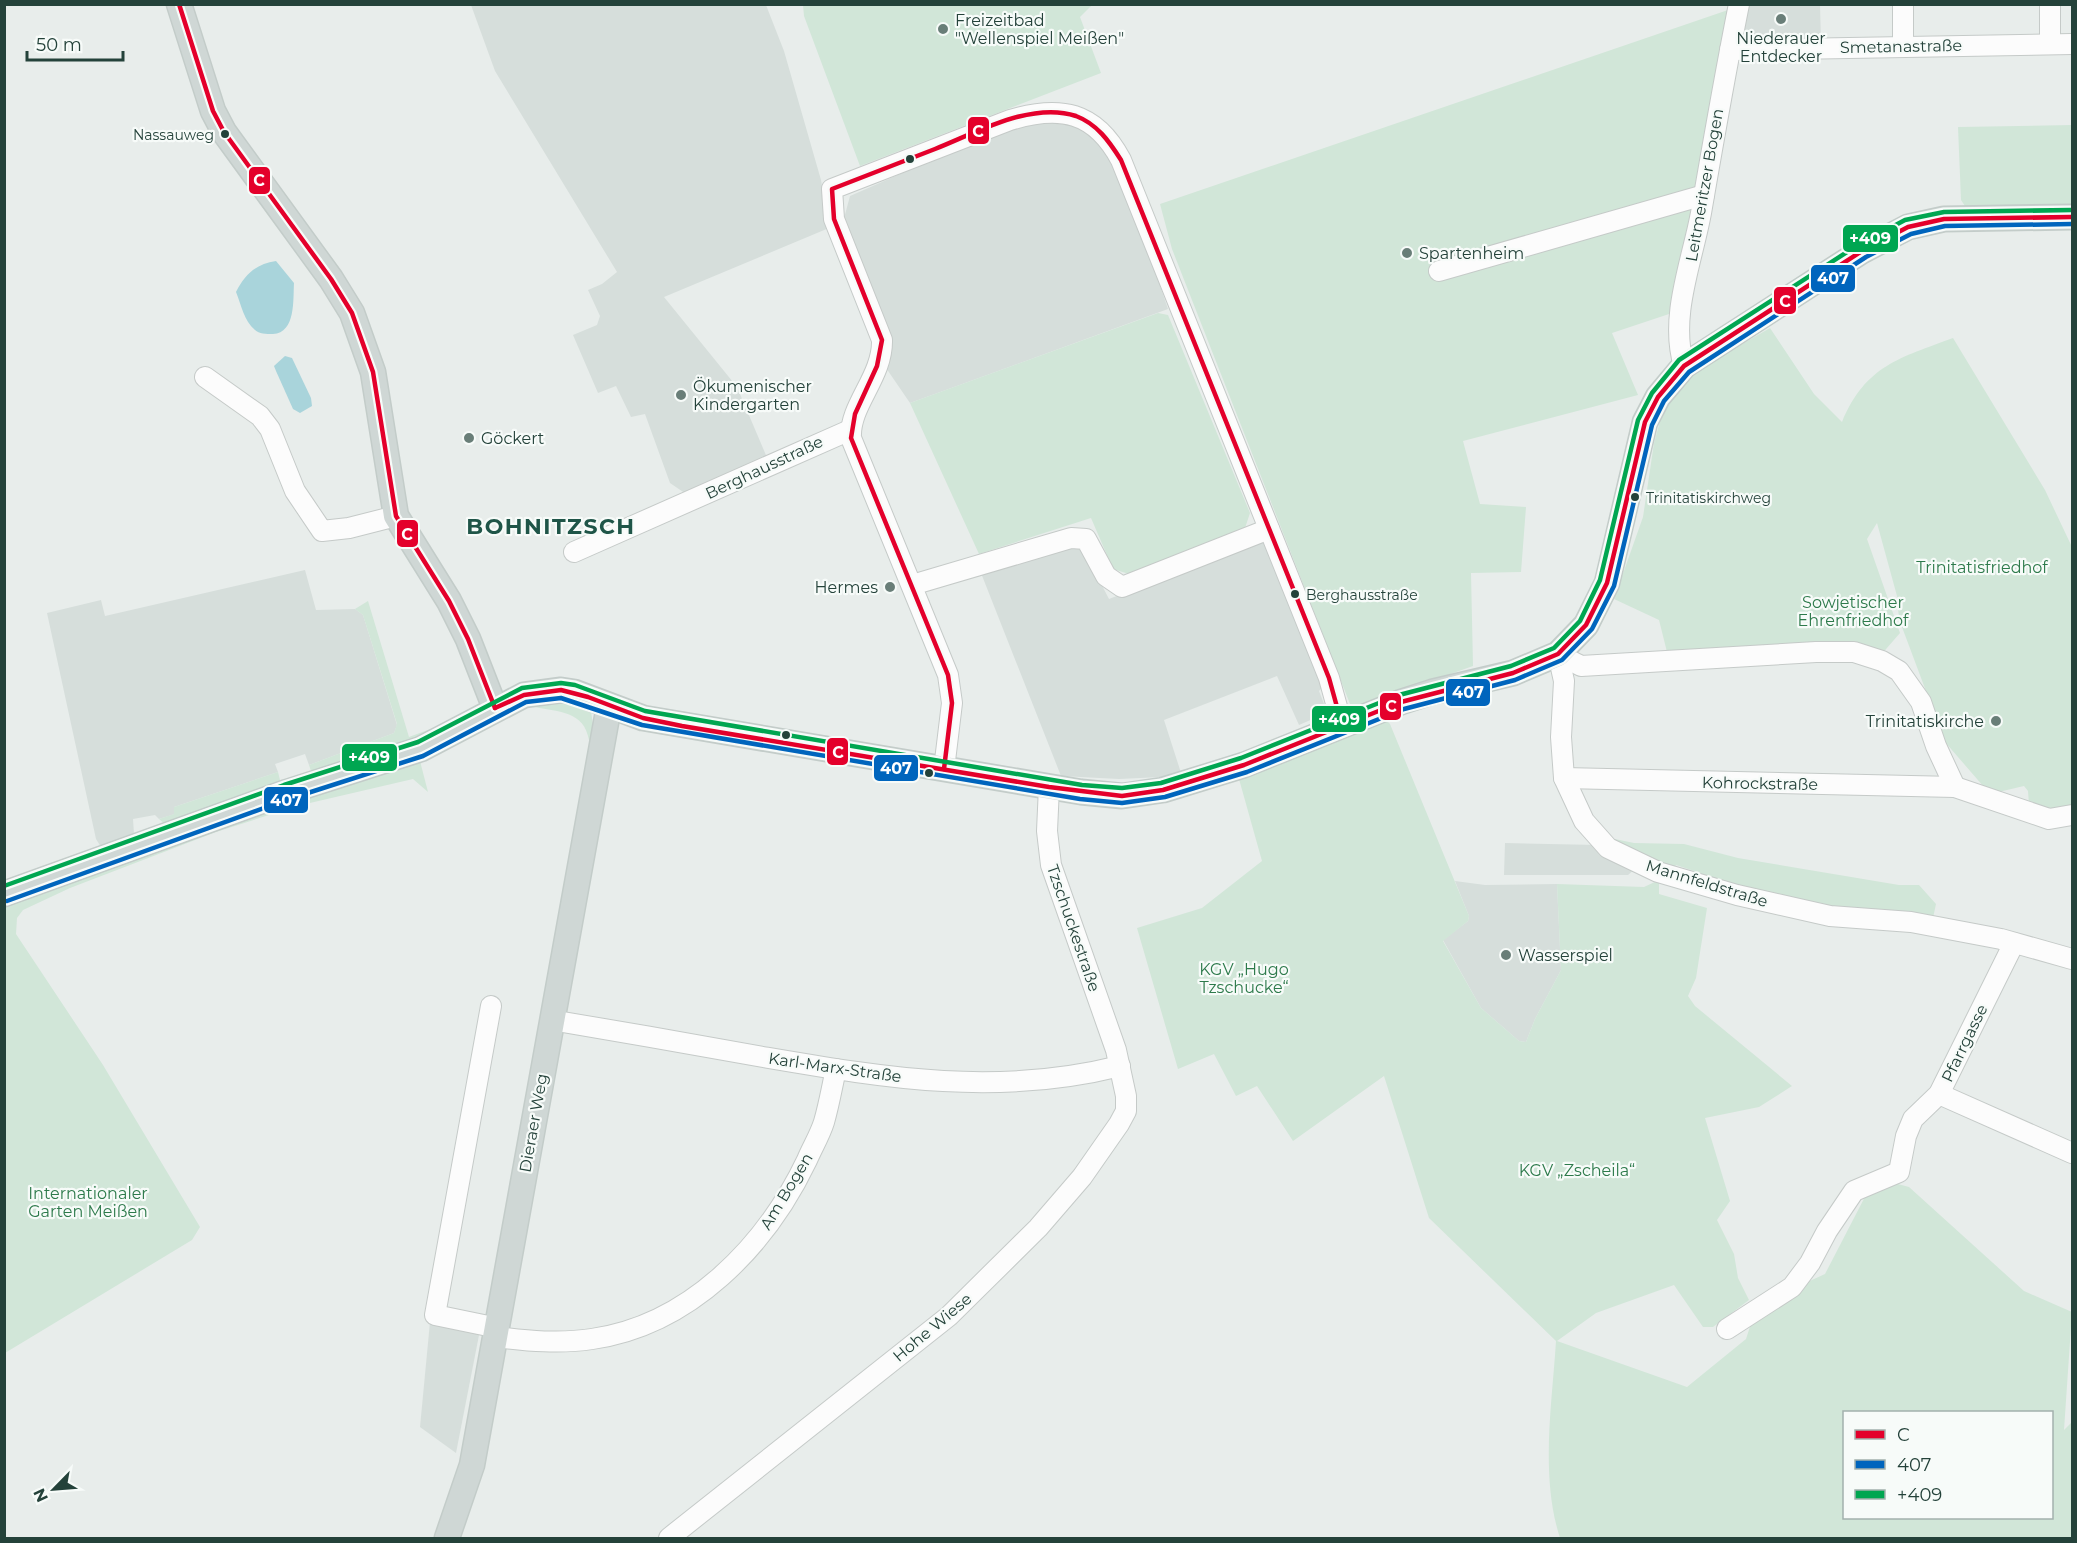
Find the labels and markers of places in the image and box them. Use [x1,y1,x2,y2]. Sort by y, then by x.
place label: Freizeitbad "Wellenspiel Meißen" [955,11,1124,48]
marker: Niederauer Entdecker [1774,12,1788,26]
marker: Freizeitbad "Wellenspiel Meißen" [936,22,950,36]
place label: Niederauer Entdecker [1736,29,1826,66]
place label: Nassauweg [133,126,214,144]
marker: Nassauweg [219,128,231,140]
unlabelled marker [904,153,916,165]
place label: Spartenheim [1419,244,1524,263]
marker: Spartenheim [1400,246,1414,260]
place label: Ökumenischer Kindergarten [693,376,812,414]
marker: Ökumenischer Kindergarten [674,388,688,402]
place label: Göckert [481,429,545,448]
marker: Göckert [462,431,476,445]
place label: Trinitatiskirchweg [1646,489,1771,507]
marker: Trinitatiskirchweg [1629,491,1641,503]
place label: Hermes [815,578,878,597]
marker: Hermes [883,580,897,594]
place label: Berghausstraße [1306,586,1418,604]
marker: Berghausstraße [1289,588,1301,600]
place label: Trinitatiskirche [1866,712,1984,731]
marker: Trinitatiskirche [1989,714,2003,728]
unlabelled marker [780,729,792,741]
unlabelled marker [923,767,935,779]
place label: Wasserspiel [1518,946,1613,965]
marker: Wasserspiel [1499,948,1513,962]

